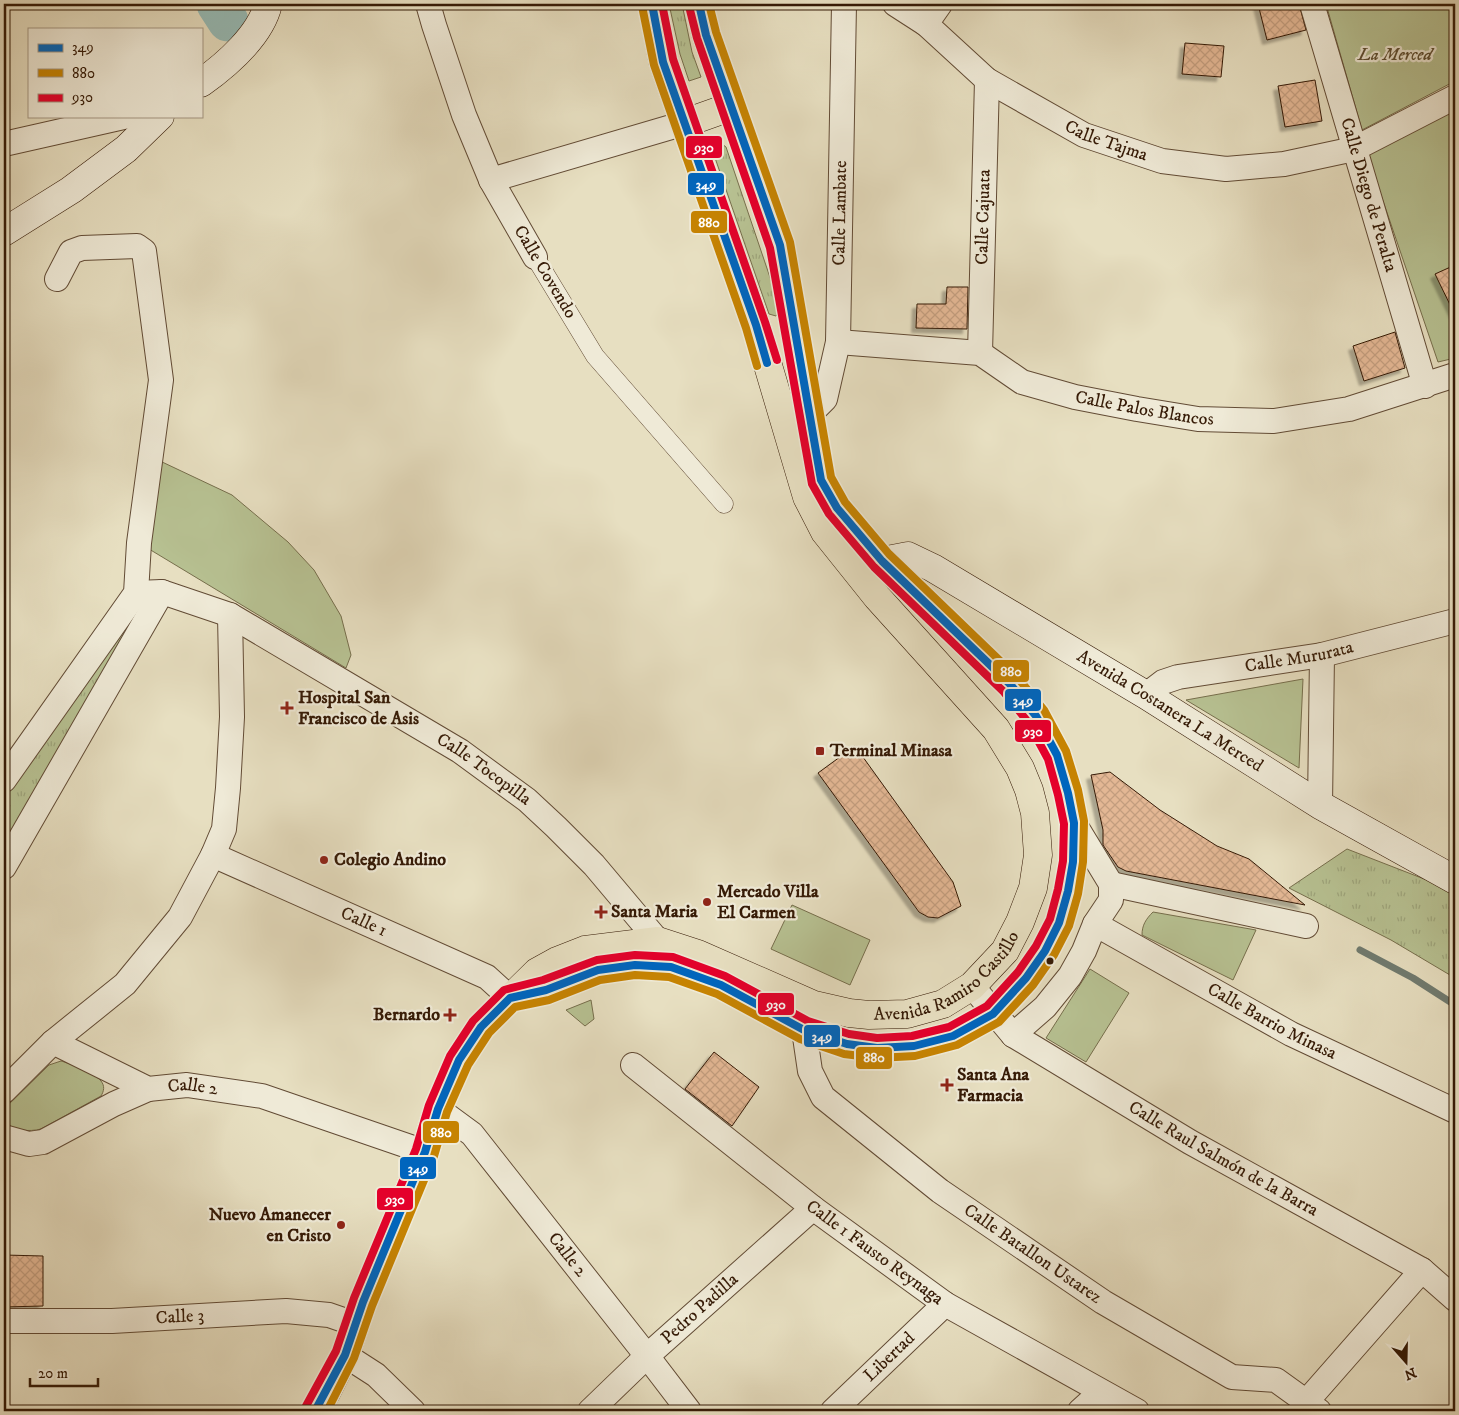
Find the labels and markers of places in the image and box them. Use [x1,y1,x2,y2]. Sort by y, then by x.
place label: Hospital San Francisco de Asis [298,687,419,730]
marker: Hospital San Francisco de Asis [280,701,294,715]
place label: Terminal Minasa [829,740,953,762]
marker: Terminal Minasa [814,745,826,757]
place label: Colegio Andino [334,849,446,871]
marker: Colegio Andino [318,854,330,866]
place label: Mercado Villa El Carmen [717,881,819,924]
marker: Mercado Villa El Carmen [701,896,713,908]
place label: Santa Maria [611,901,698,923]
marker: Santa Maria [595,906,607,918]
unlabelled marker [1045,956,1055,966]
place label: Bernardo [373,1004,440,1026]
marker: Bernardo [444,1009,456,1021]
place label: Santa Ana Farmacia [957,1064,1030,1107]
marker: Santa Ana Farmacia [941,1079,953,1091]
place label: Nuevo Amanecer en Cristo [209,1204,331,1247]
marker: Nuevo Amanecer en Cristo [335,1219,347,1231]

